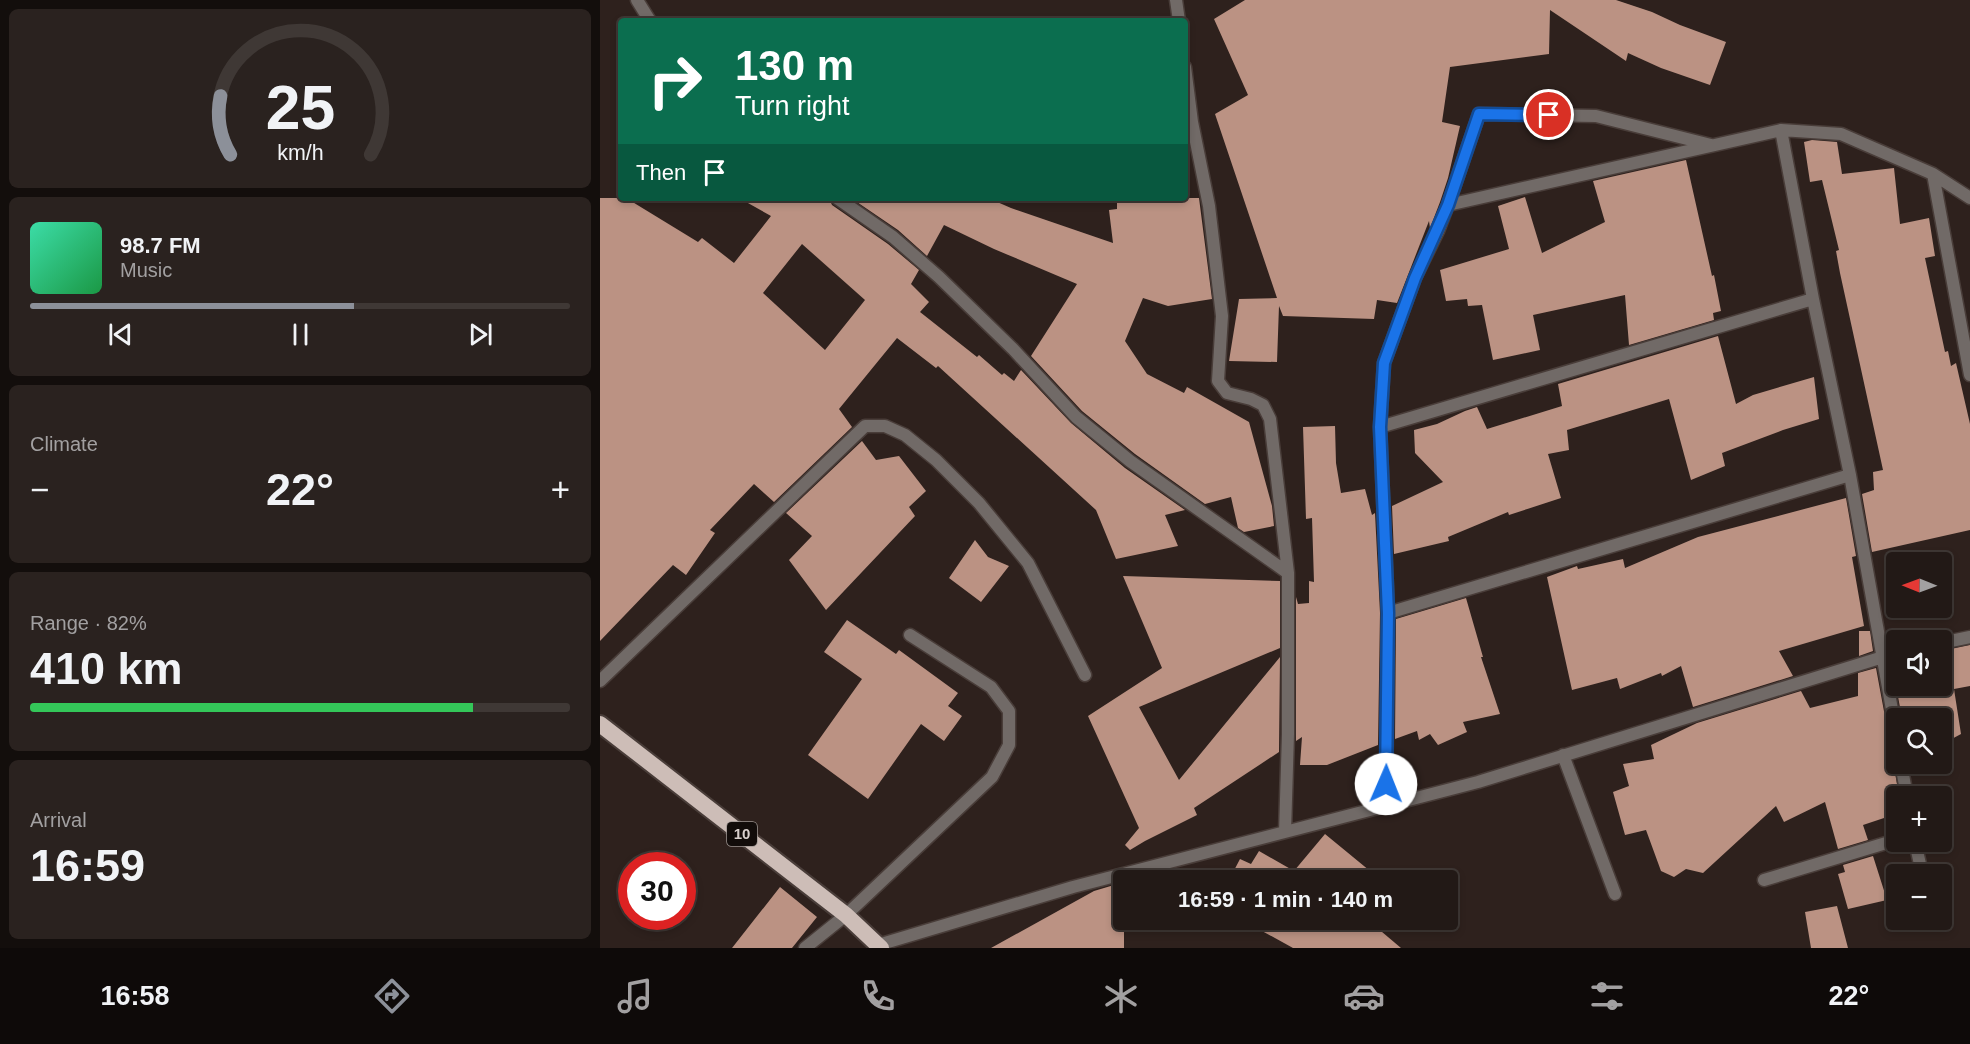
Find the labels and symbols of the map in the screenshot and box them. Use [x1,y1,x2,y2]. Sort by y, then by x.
pin [1523,89,1574,140]
north arrow [1886,552,1952,618]
position arrow [1354,752,1418,816]
road number: 10 [727,822,757,846]
speed limit sign: 30 [618,852,696,930]

